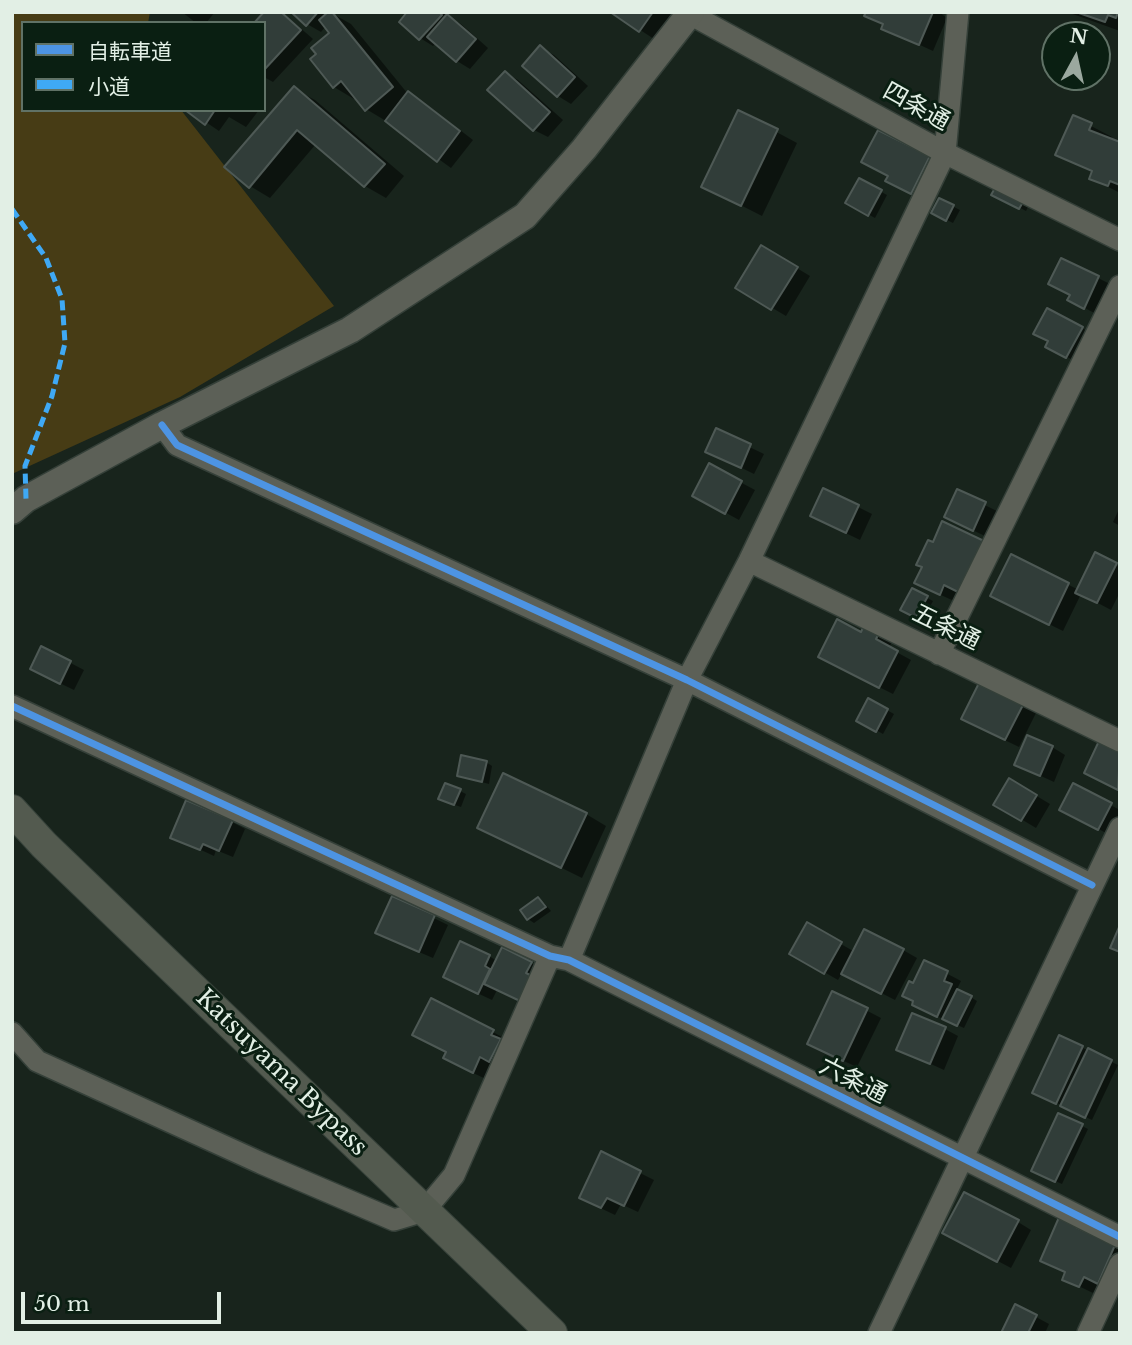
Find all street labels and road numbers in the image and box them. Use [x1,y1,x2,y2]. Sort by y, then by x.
street label: 四条通 [878,77,954,137]
street label: 五条通 [907,599,985,657]
street label: Katsuyama Bypass [189,984,373,1162]
street label: 六条通 [814,1052,892,1110]

